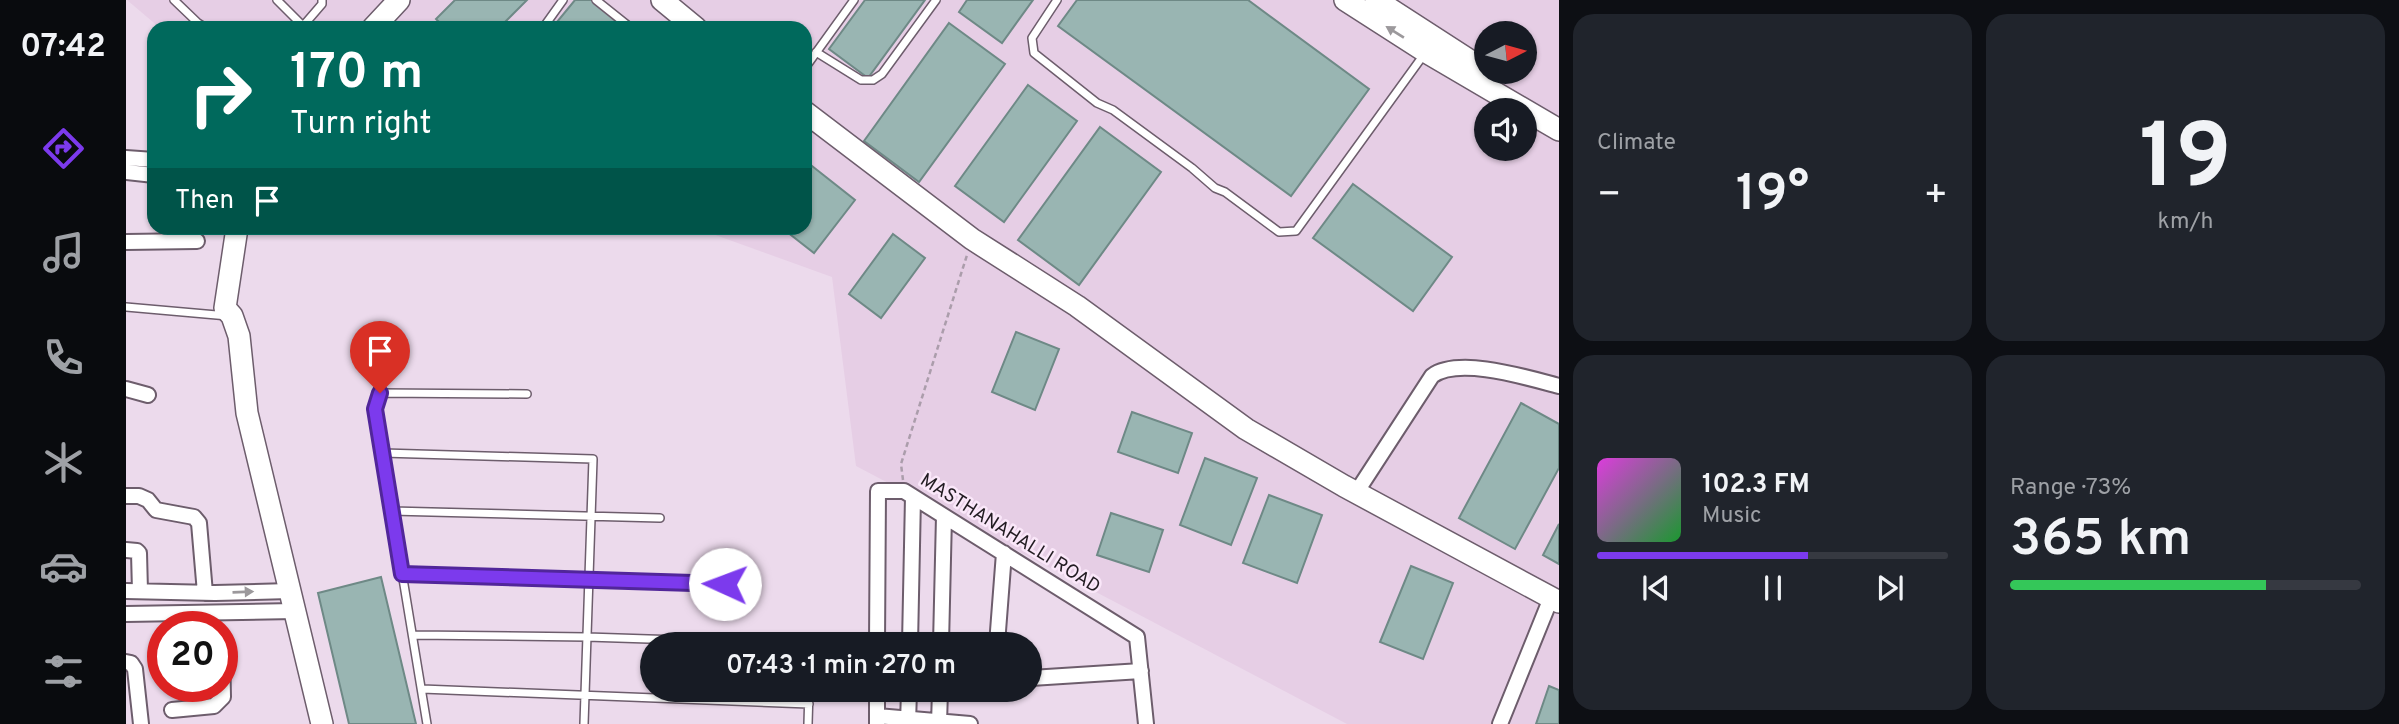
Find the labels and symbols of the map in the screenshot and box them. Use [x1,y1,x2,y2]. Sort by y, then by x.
north arrow [1474,21,1536,84]
one-way arrow [1386,25,1405,38]
pin [350,321,410,393]
street label: MASTHANAHALLI ROAD [915,469,1105,599]
position arrow [688,547,762,621]
one-way arrow [232,587,254,598]
speed limit sign: 20 [147,611,238,702]

